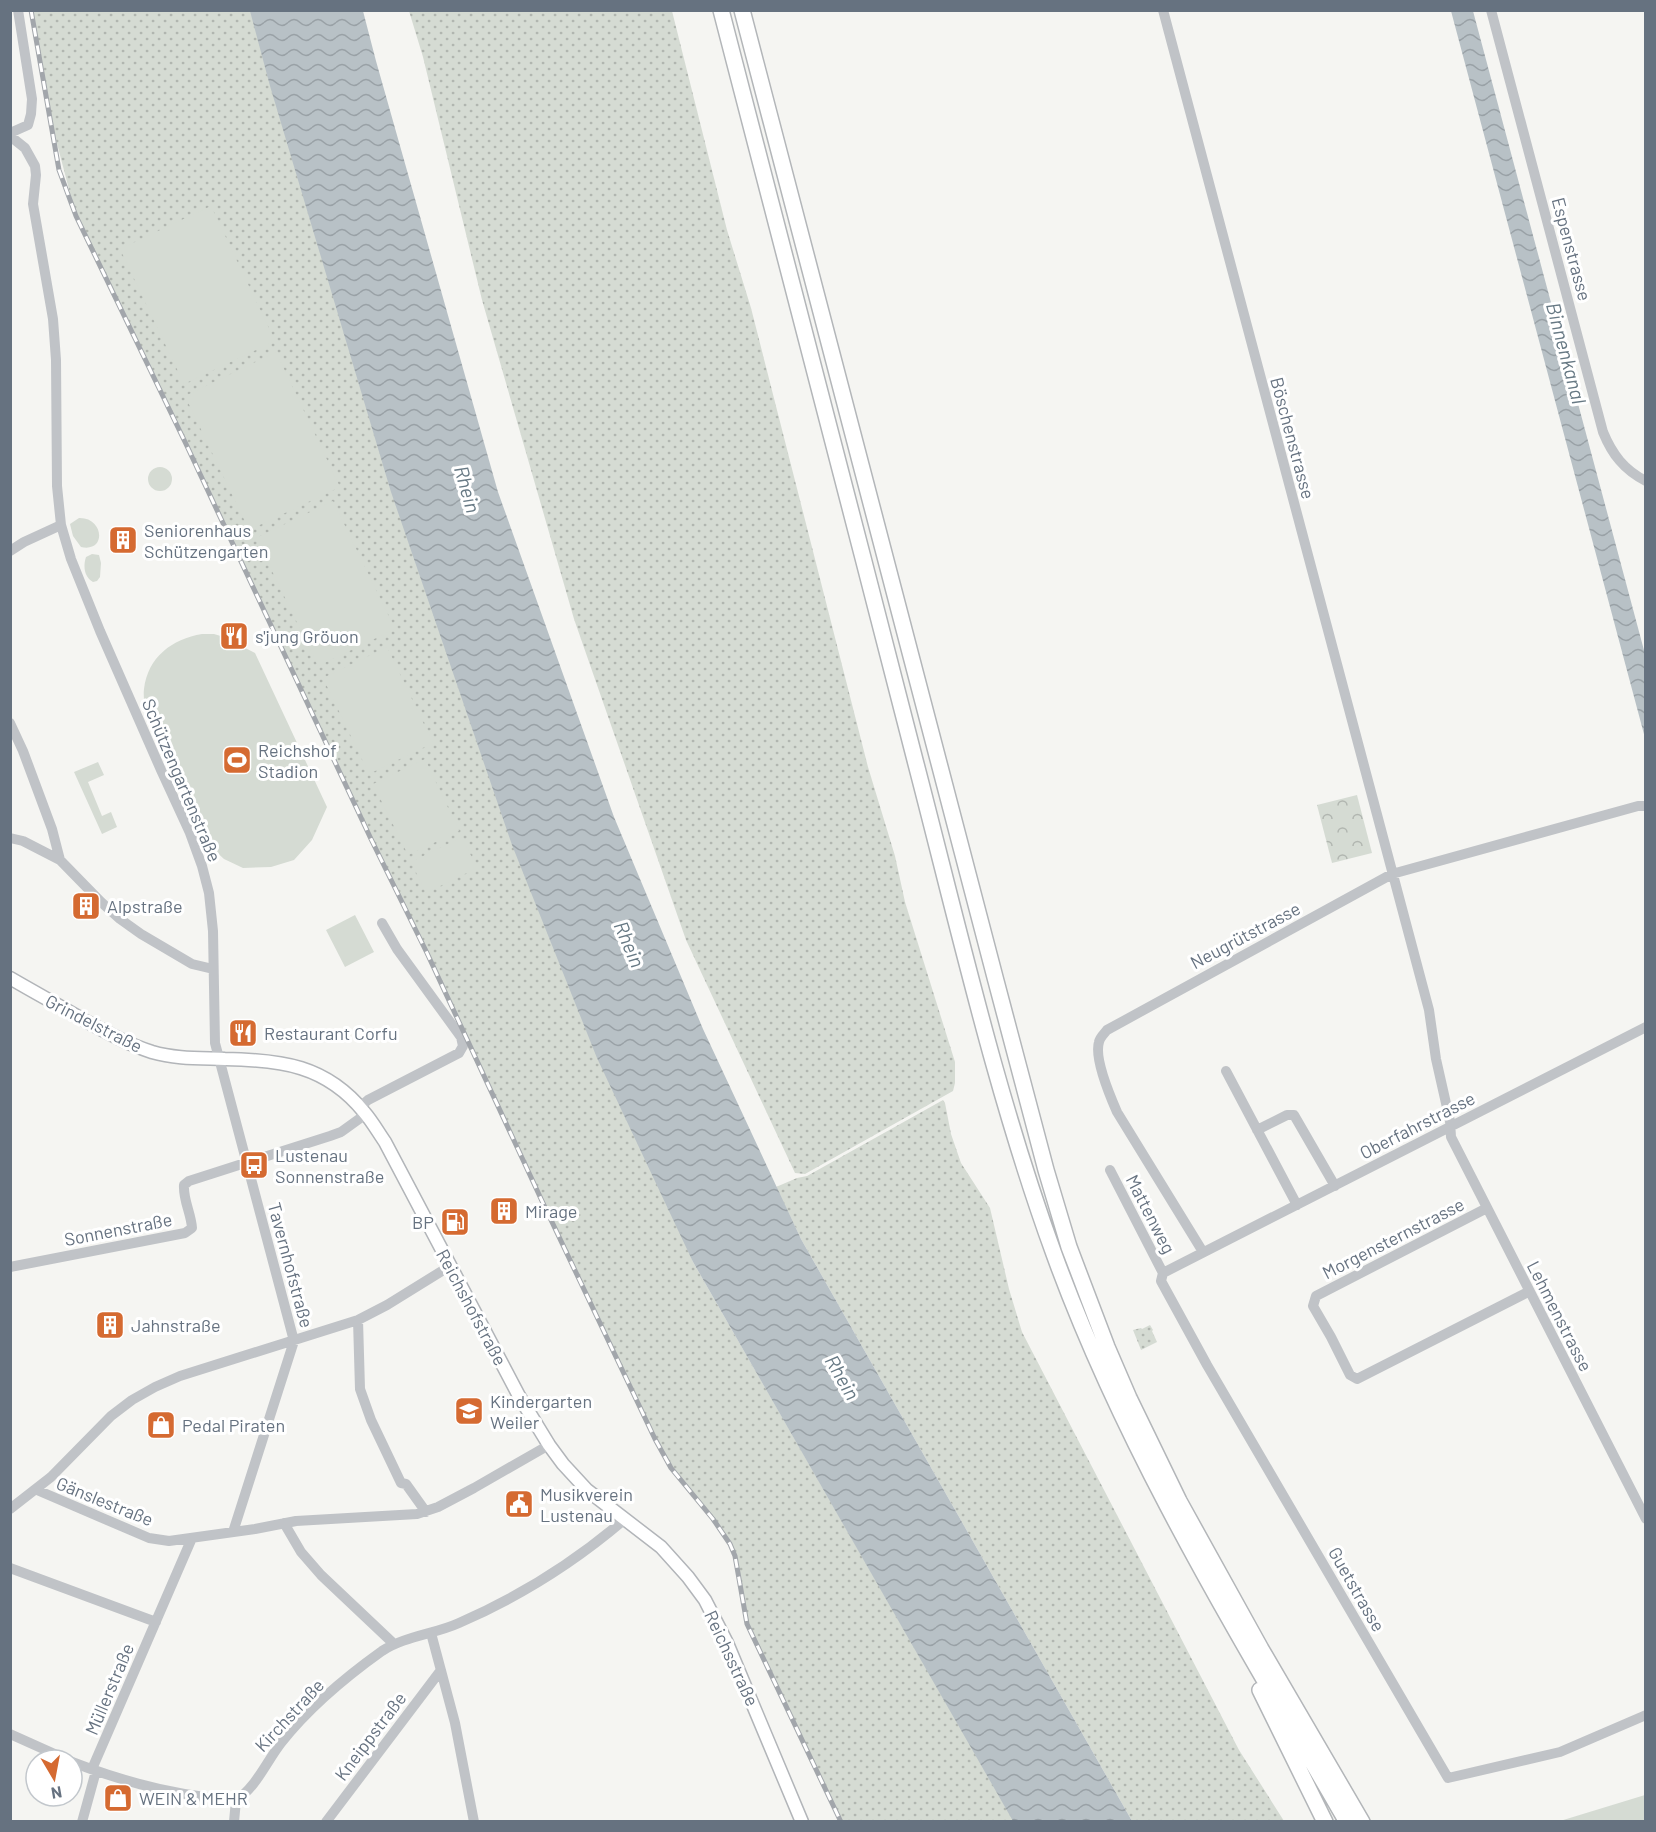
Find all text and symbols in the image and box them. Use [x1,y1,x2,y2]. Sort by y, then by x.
street label: Espenstrasse [1548,195,1596,303]
water label: Binnenkanal [1542,300,1592,407]
street label: Böschenstrasse [1266,375,1320,501]
water label: Rhein [450,463,486,515]
place label: Seniorenhaus Schützengarten [144,519,268,562]
building icon: Seniorenhaus Schützengarten [107,524,139,556]
restaurant icon: s'jung Gröuon [218,620,250,652]
place label: s'jung Gröuon [255,625,359,647]
street label: Schützengartenstraße [138,695,226,865]
place label: Reichshof Stadion [258,739,337,782]
sports icon: Reichshof Stadion [221,744,253,776]
building icon: Alpstraße [70,890,102,922]
place label: Alpstraße [107,895,183,917]
street label: Neugrütstrasse [1186,897,1304,973]
water label: Rhein [610,917,650,971]
street label: Grindelstraße [42,989,146,1057]
restaurant icon: Restaurant Corfu [227,1017,259,1049]
place label: Restaurant Corfu [264,1022,398,1044]
street label: Oberfahrstrasse [1356,1087,1478,1163]
place label: Lustenau Sonnenstraße [275,1144,384,1187]
bus stop icon: Lustenau Sonnenstraße [238,1149,270,1181]
street label: Mattenweg [1122,1171,1180,1257]
street label: Morgensternstrasse [1318,1193,1468,1283]
building icon: Mirage [488,1195,520,1227]
street label: Tavernhofstraße [264,1200,318,1330]
place label: Mirage [525,1200,577,1222]
fuel station icon: BP [439,1206,471,1238]
street label: Sonnenstraße [62,1208,174,1250]
place label: BP [412,1211,434,1233]
street label: Reichshofstraße [432,1245,512,1369]
street label: Lehmenstrasse [1523,1257,1597,1375]
building icon: Jahnstraße [94,1309,126,1341]
place label: Jahnstraße [131,1314,221,1336]
water label: Rhein [821,1350,865,1404]
place label: Kindergarten Weiler [490,1390,592,1433]
school or university icon: Kindergarten Weiler [453,1395,485,1427]
shop icon: Pedal Piraten [145,1409,177,1441]
place label: Pedal Piraten [182,1414,285,1436]
street label: Gänslestraße [53,1472,157,1530]
place label: Musikverein Lustenau [540,1483,633,1526]
public building icon: Musikverein Lustenau [503,1488,535,1520]
street label: Guetstrasse [1324,1543,1390,1635]
street label: Reichsstraße [700,1607,764,1709]
street label: Müllerstraße [80,1640,138,1738]
street label: Kirchstraße [250,1674,328,1756]
street label: Kneippstraße [330,1687,410,1785]
north arrow [24,1748,84,1808]
shop icon: WEIN & MEHR [102,1782,134,1814]
text: N [50,1783,64,1804]
place label: WEIN & MEHR [139,1787,248,1809]

